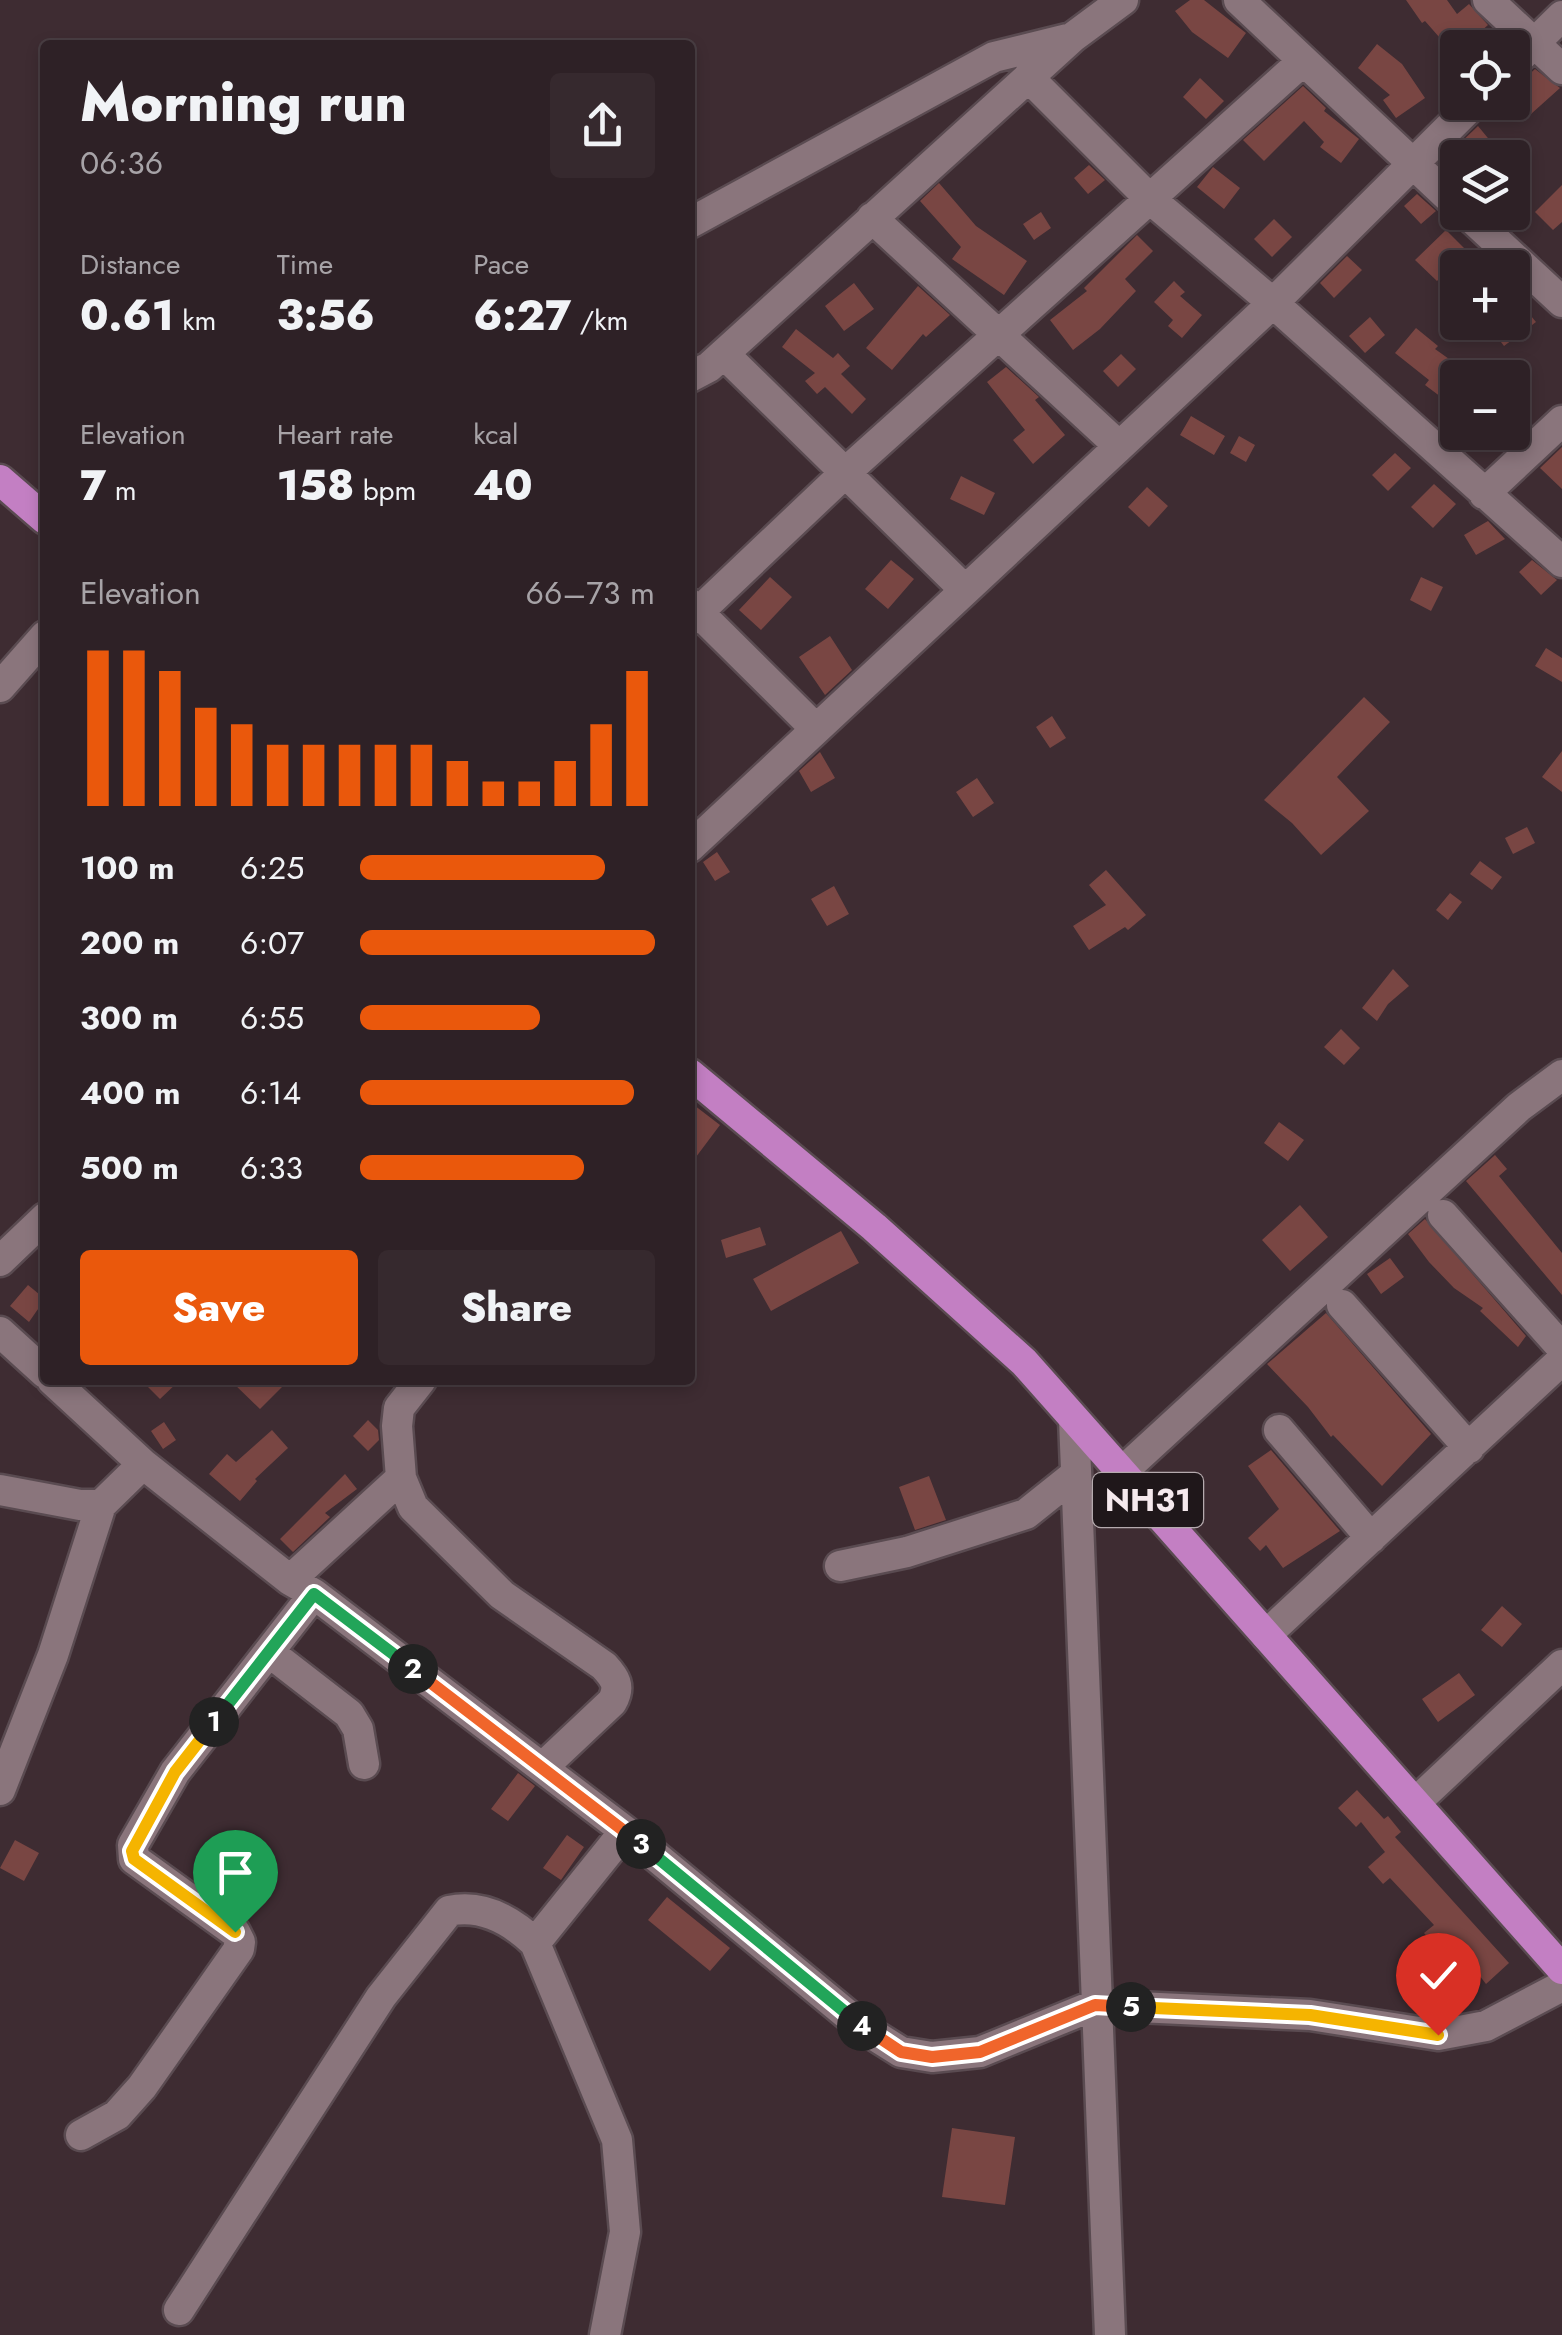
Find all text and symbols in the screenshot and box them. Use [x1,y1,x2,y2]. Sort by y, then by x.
map controls [1440,30,1530,450]
button: locate [1440,30,1530,120]
text: Morning run [80,62,407,142]
button: share [550,73,655,178]
text: 06:36 [80,140,163,186]
button: layers [1440,140,1530,230]
text: Distance [80,244,180,285]
text: Time [277,244,333,285]
text: Pace [473,244,529,285]
button: + [1440,250,1530,340]
text: 0.61 [80,285,174,346]
text: 3:56 [277,285,375,346]
text: 6:27 [473,285,571,346]
text: km [174,300,216,341]
text: /km [571,300,628,341]
button: − [1440,360,1530,450]
text: Elevation [80,414,186,455]
text: Heart rate [277,414,394,455]
text: kcal [473,414,519,455]
text: 7 [80,455,106,516]
text: 158 [277,455,354,516]
text: 40 [473,455,533,516]
text: m [106,470,137,511]
text: bpm [354,470,416,511]
text: Elevation [80,570,201,616]
text: 66–73 m [526,570,655,616]
text: 100 m [80,845,175,891]
text: 6:25 [240,845,304,891]
text: 200 m [80,920,179,966]
text: 6:07 [240,920,304,966]
text: 300 m [80,995,178,1041]
text: 6:55 [240,995,304,1041]
text: 400 m [80,1070,181,1116]
text: 6:14 [240,1070,301,1116]
text: 500 m [80,1145,179,1191]
text: 6:33 [240,1145,303,1191]
button: Save [80,1250,358,1365]
button: Share [378,1250,655,1365]
road number: NH31 [1093,1473,1203,1527]
pin: 2 [388,1644,438,1694]
text: 2 [404,1648,422,1689]
pin: 1 [189,1697,239,1747]
text: 1 [207,1701,221,1742]
pin: 3 [616,1819,666,1869]
text: 3 [632,1823,650,1864]
pin [193,1830,278,1933]
icon: arrive [208,1845,263,1900]
pin [1396,1933,1481,2036]
icon: check [1411,1948,1466,2003]
pin: 5 [1106,1982,1156,2032]
text: 5 [1122,1986,1140,2027]
pin: 4 [837,2001,887,2051]
text: 4 [852,2005,872,2046]

